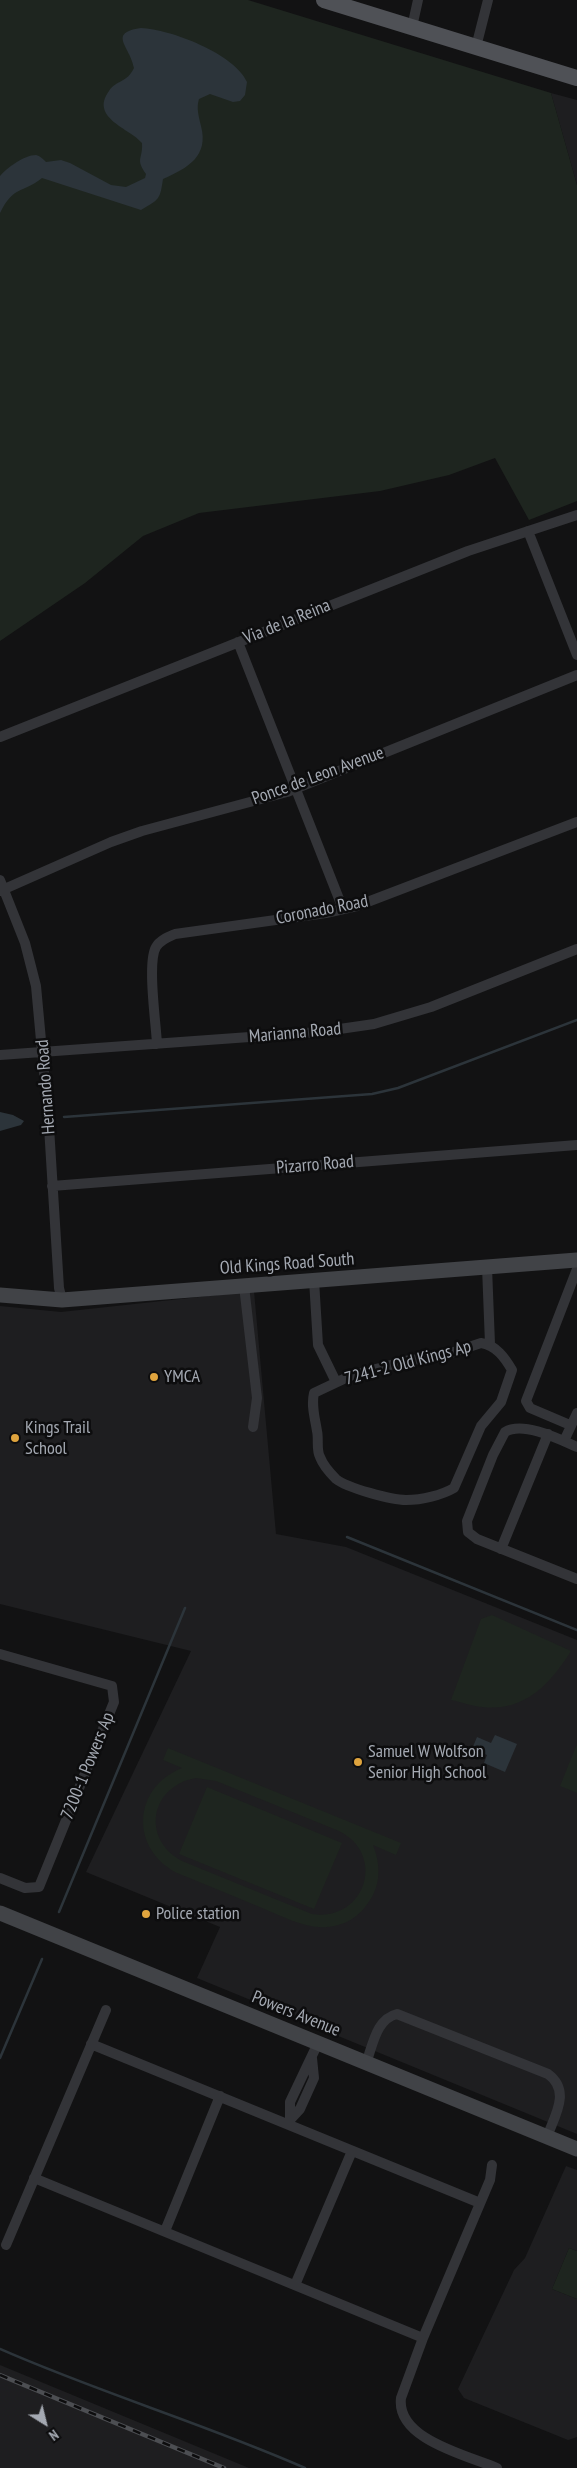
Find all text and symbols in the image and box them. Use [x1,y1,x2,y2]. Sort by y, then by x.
street label: Via de la Reina [240,595,334,649]
street label: Ponce de Leon Avenue [249,742,387,810]
street label: Coronado Road [274,890,370,930]
street label: Marianna Road [248,1018,342,1048]
street label: Hernando Road [32,1039,60,1135]
street label: Pizarro Road [275,1151,355,1179]
street label: Old Kings Road South [219,1249,355,1279]
street label: 7241-2 Old Kings Ap [342,1336,474,1390]
place label: YMCA [164,1366,200,1388]
marker: YMCA [148,1371,160,1383]
place label: Kings Trail School [25,1417,90,1460]
marker: Kings Trail School [9,1432,21,1444]
street label: 7200-1 Powers Ap [57,1709,119,1823]
place label: Samuel W Wolfson Senior High School [368,1741,486,1784]
marker: Samuel W Wolfson Senior High School [352,1756,364,1768]
place label: Police station [156,1903,240,1925]
marker: Police station [140,1908,152,1920]
street label: Powers Avenue [249,1986,343,2042]
north arrow [20,2398,70,2448]
text: N [45,2426,62,2445]

